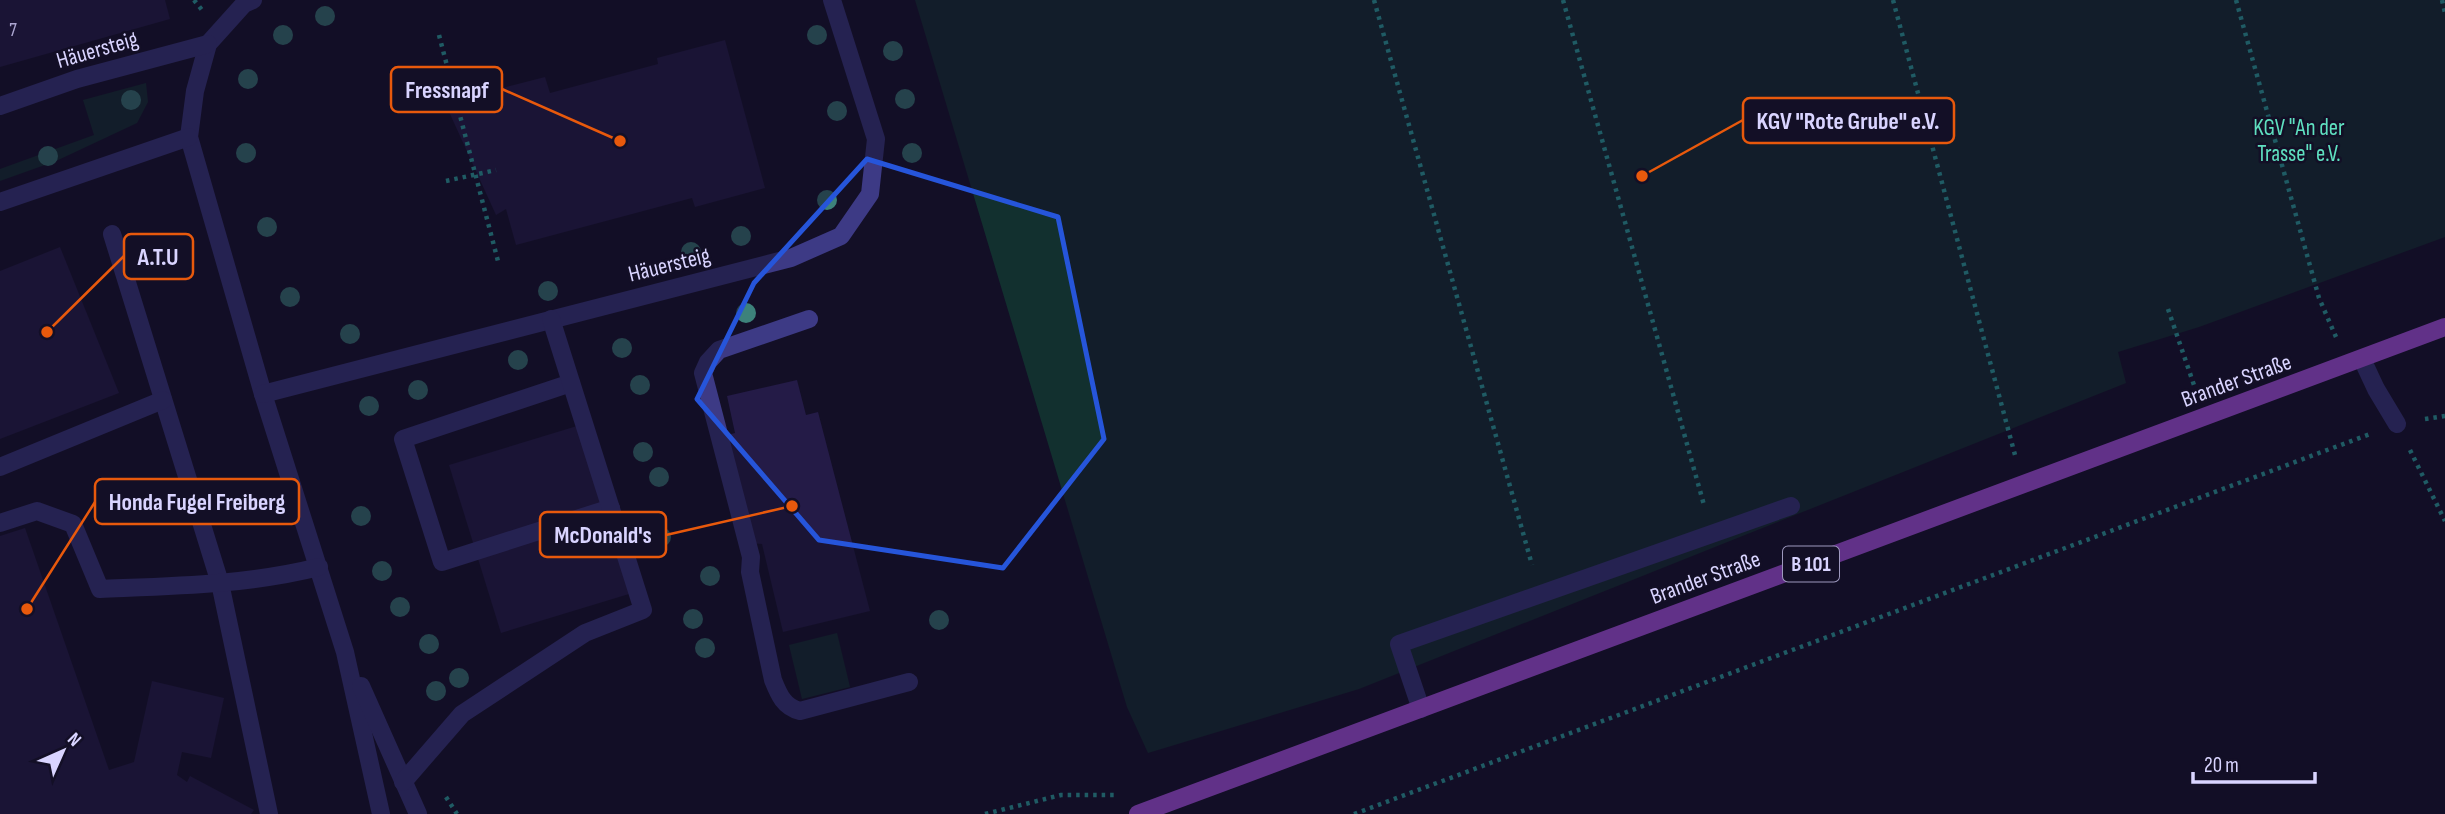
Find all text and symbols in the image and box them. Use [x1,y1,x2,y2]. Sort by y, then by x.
house number: 7 [9,19,17,42]
street label: Häuersteig [53,25,141,75]
callout: Fressnapf [391,67,502,112]
text: Fressnapf [405,76,489,105]
callout: KGV "Rote Grube" e.V. [1743,98,1954,143]
text: KGV "Rote Grube" e.V. [1756,107,1940,136]
park label: KGV "An der Trasse" e.V. [2253,114,2345,168]
callout: A.T.U [124,234,193,279]
street label: Häuersteig [625,241,713,289]
text: A.T.U [136,243,179,272]
street label: Brander Straße [2177,348,2295,414]
callout: Honda Fugel Freiberg [95,479,299,524]
text: Honda Fugel Freiberg [109,488,285,517]
callout: McDonald's [540,512,666,557]
text: McDonald's [554,521,652,550]
street label: Brander Straße [1646,545,1764,611]
road number: B 101 [1783,546,1839,582]
north arrow [28,716,98,786]
text: N [62,728,86,752]
scale bar [2193,740,2316,784]
text: 20 m [2204,753,2239,778]

